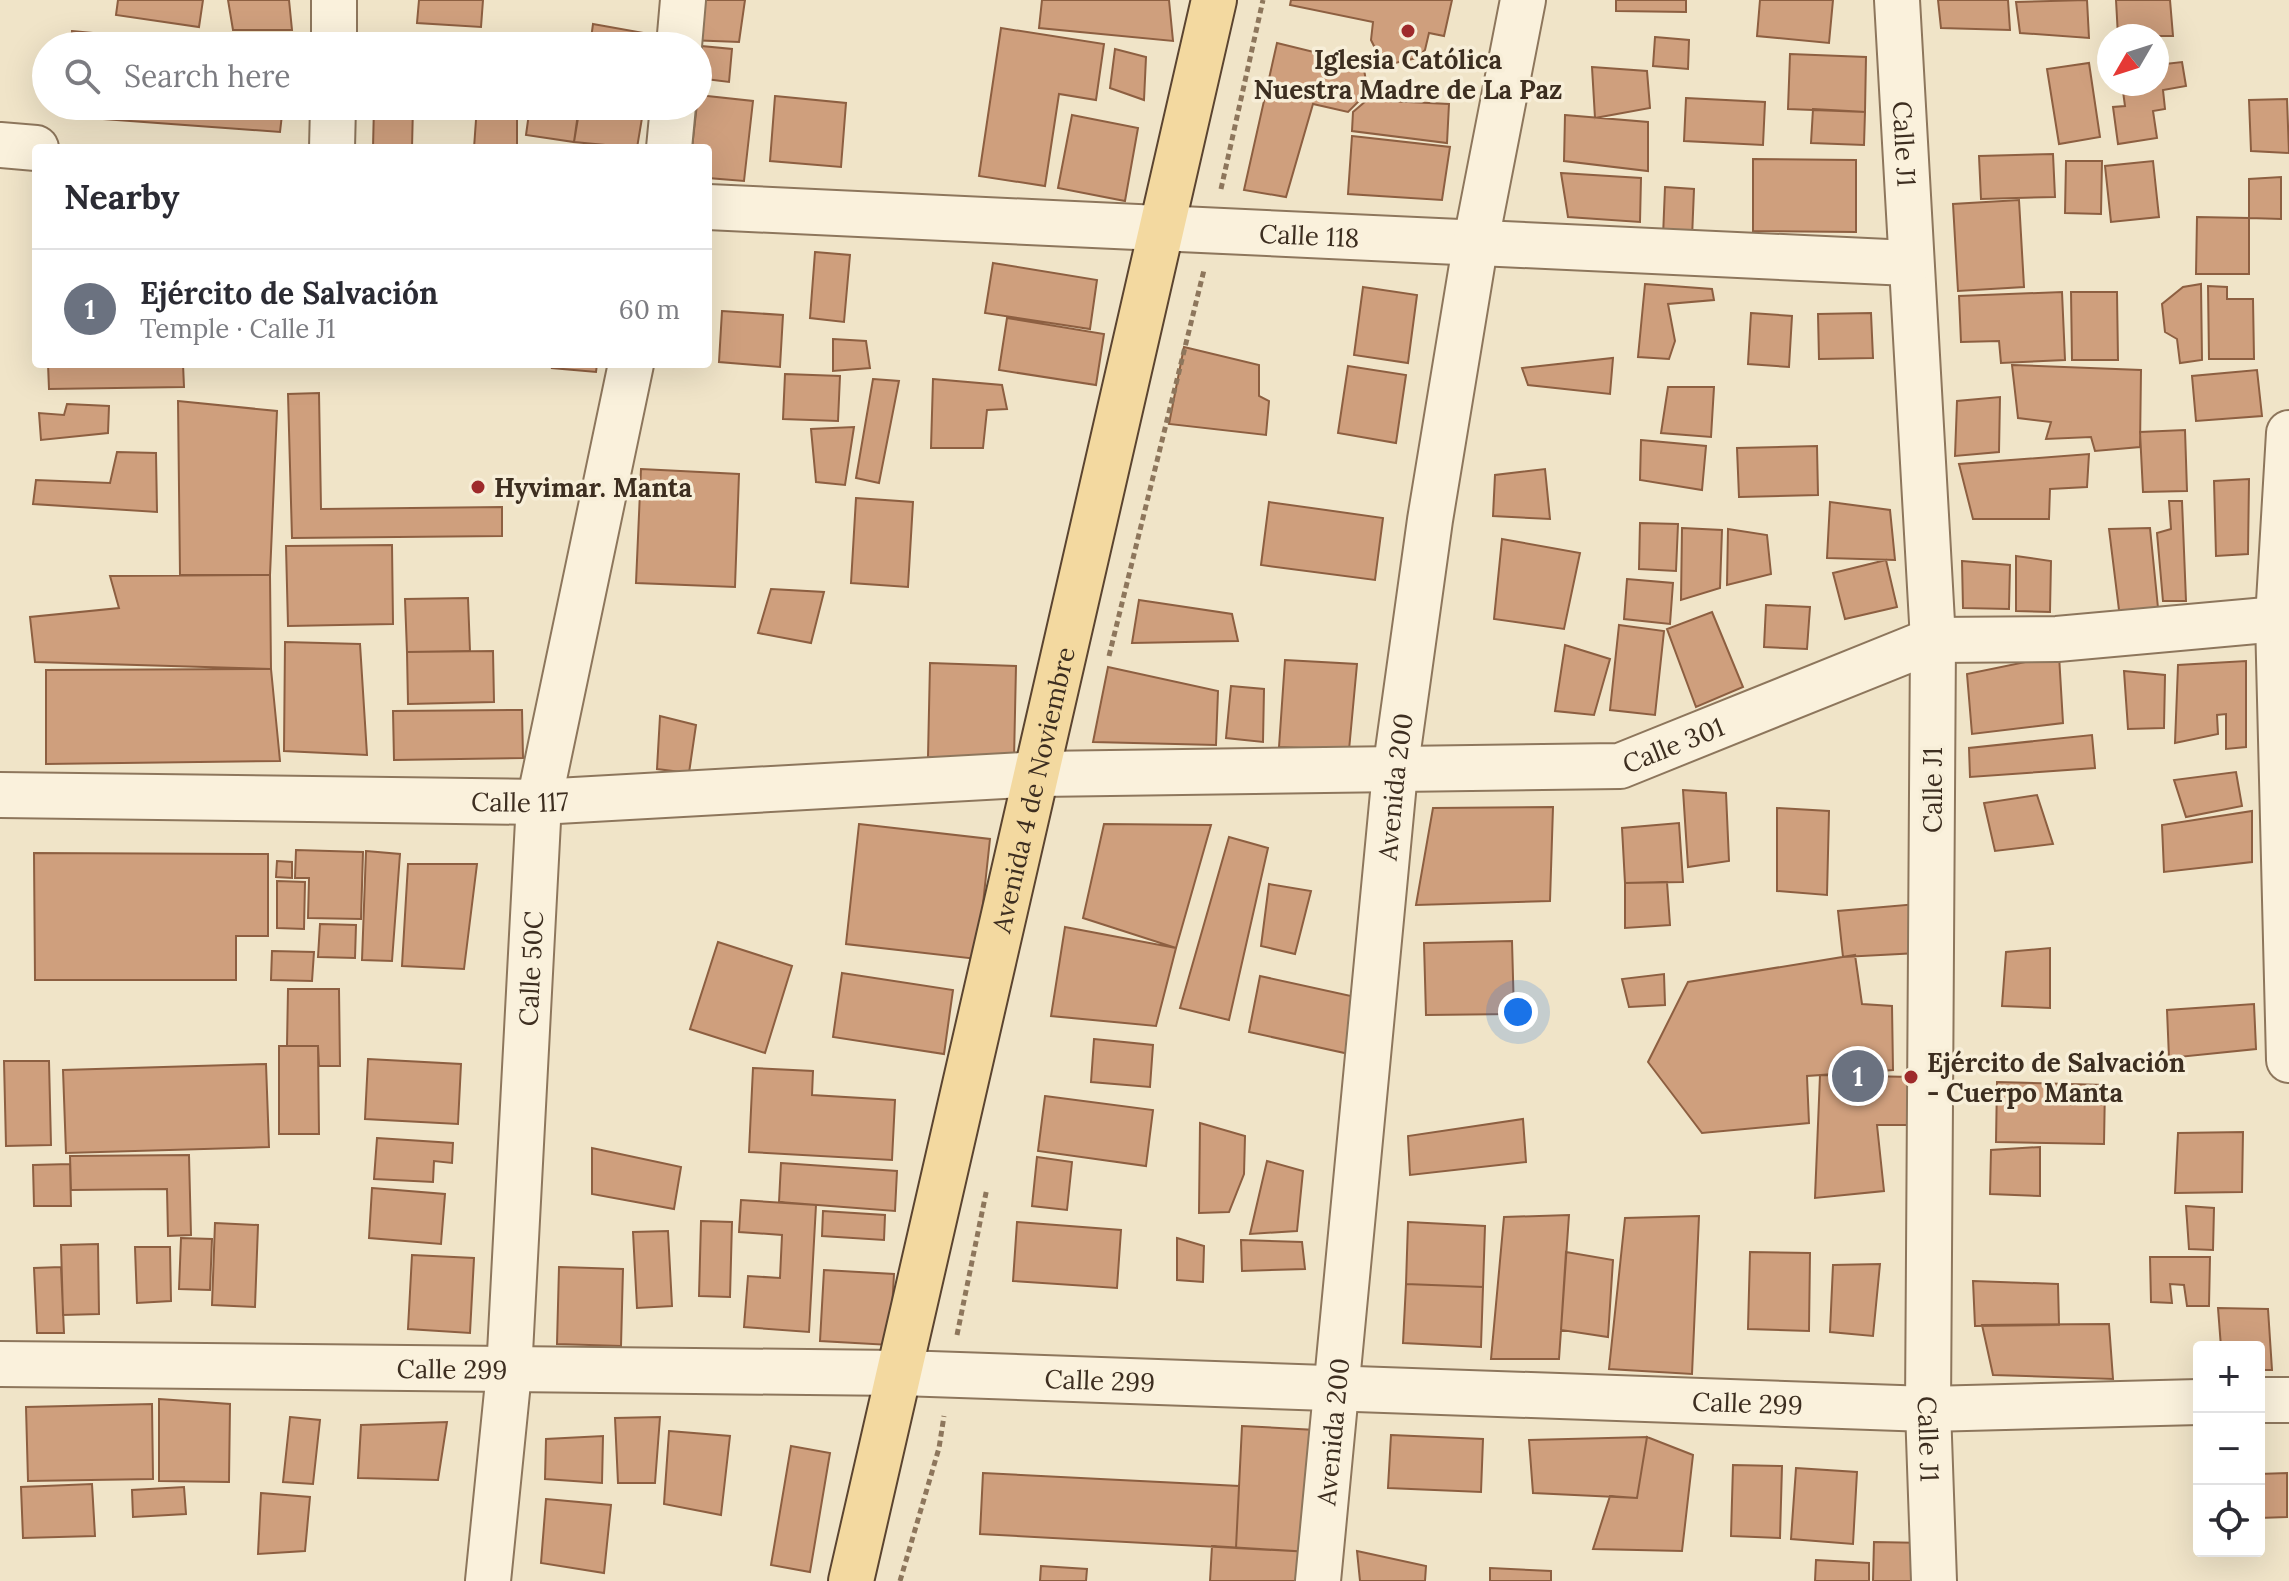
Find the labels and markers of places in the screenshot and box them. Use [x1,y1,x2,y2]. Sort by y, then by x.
marker: Iglesia Católica Nuestra Madre de La Paz [1399,22,1417,40]
place label: Iglesia Católica Nuestra Madre de La Paz [1254,43,1562,106]
place label: Hyvimar. Manta [494,471,693,504]
marker: Hyvimar. Manta [469,478,487,496]
pin: 1 [1832,1046,1884,1106]
place label: Ejército de Salvación - Cuerpo Manta [1927,1046,2186,1109]
marker: Ejército de Salvación - Cuerpo Manta [1902,1068,1920,1086]

